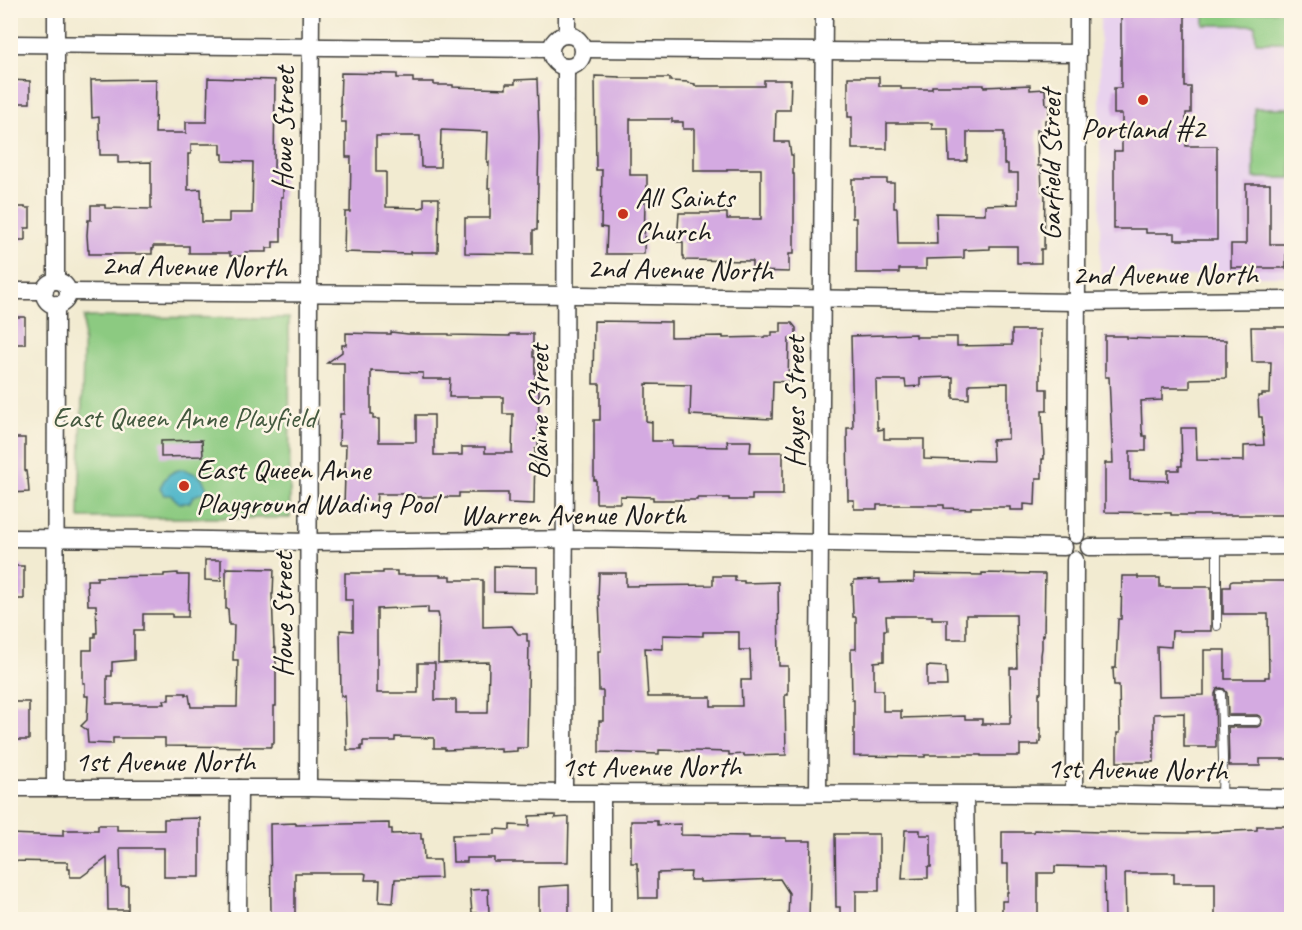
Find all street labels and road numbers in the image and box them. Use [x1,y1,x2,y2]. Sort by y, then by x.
street label: Howe Street [263,63,303,192]
street label: Garfield Street [1031,85,1069,241]
street label: 2nd Avenue North [101,245,289,287]
street label: 2nd Avenue North [587,248,775,290]
street label: 2nd Avenue North [1072,255,1260,293]
street label: Hayes Street [775,333,813,468]
street label: Blaine Street [519,341,557,479]
street label: Warren Avenue North [460,495,687,533]
street label: Howe Street [263,550,301,677]
street label: 1st Avenue North [75,742,257,780]
street label: 1st Avenue North [561,747,743,785]
street label: 1st Avenue North [1046,748,1230,790]

